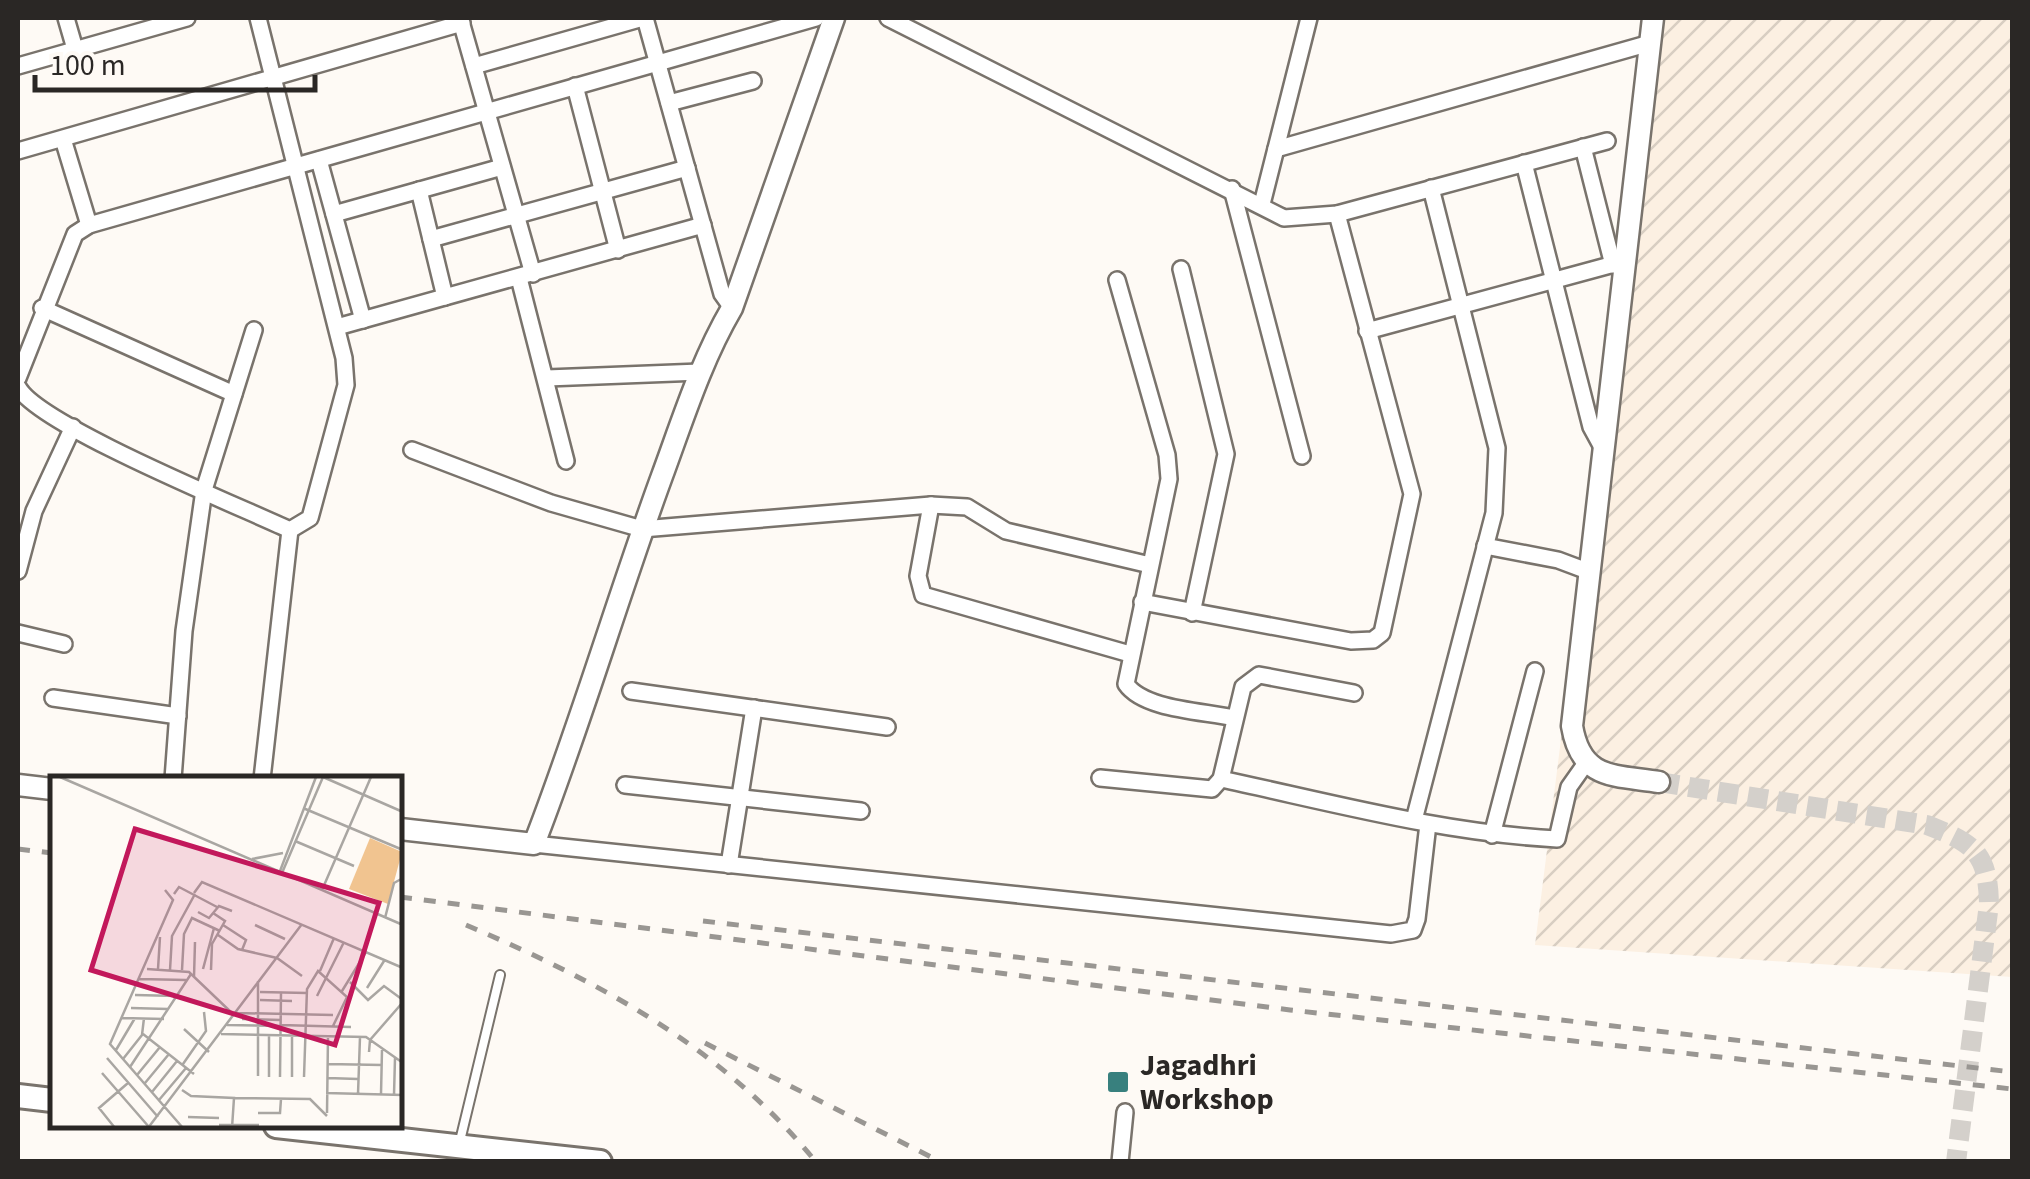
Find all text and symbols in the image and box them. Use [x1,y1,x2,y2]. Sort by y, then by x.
scale bar [35,30,315,92]
text: 100 m [50,44,126,87]
inset map [50,776,402,1129]
place label: Jagadhri Workshop [1140,1044,1274,1121]
marker: Jagadhri Workshop [1105,1069,1131,1095]

